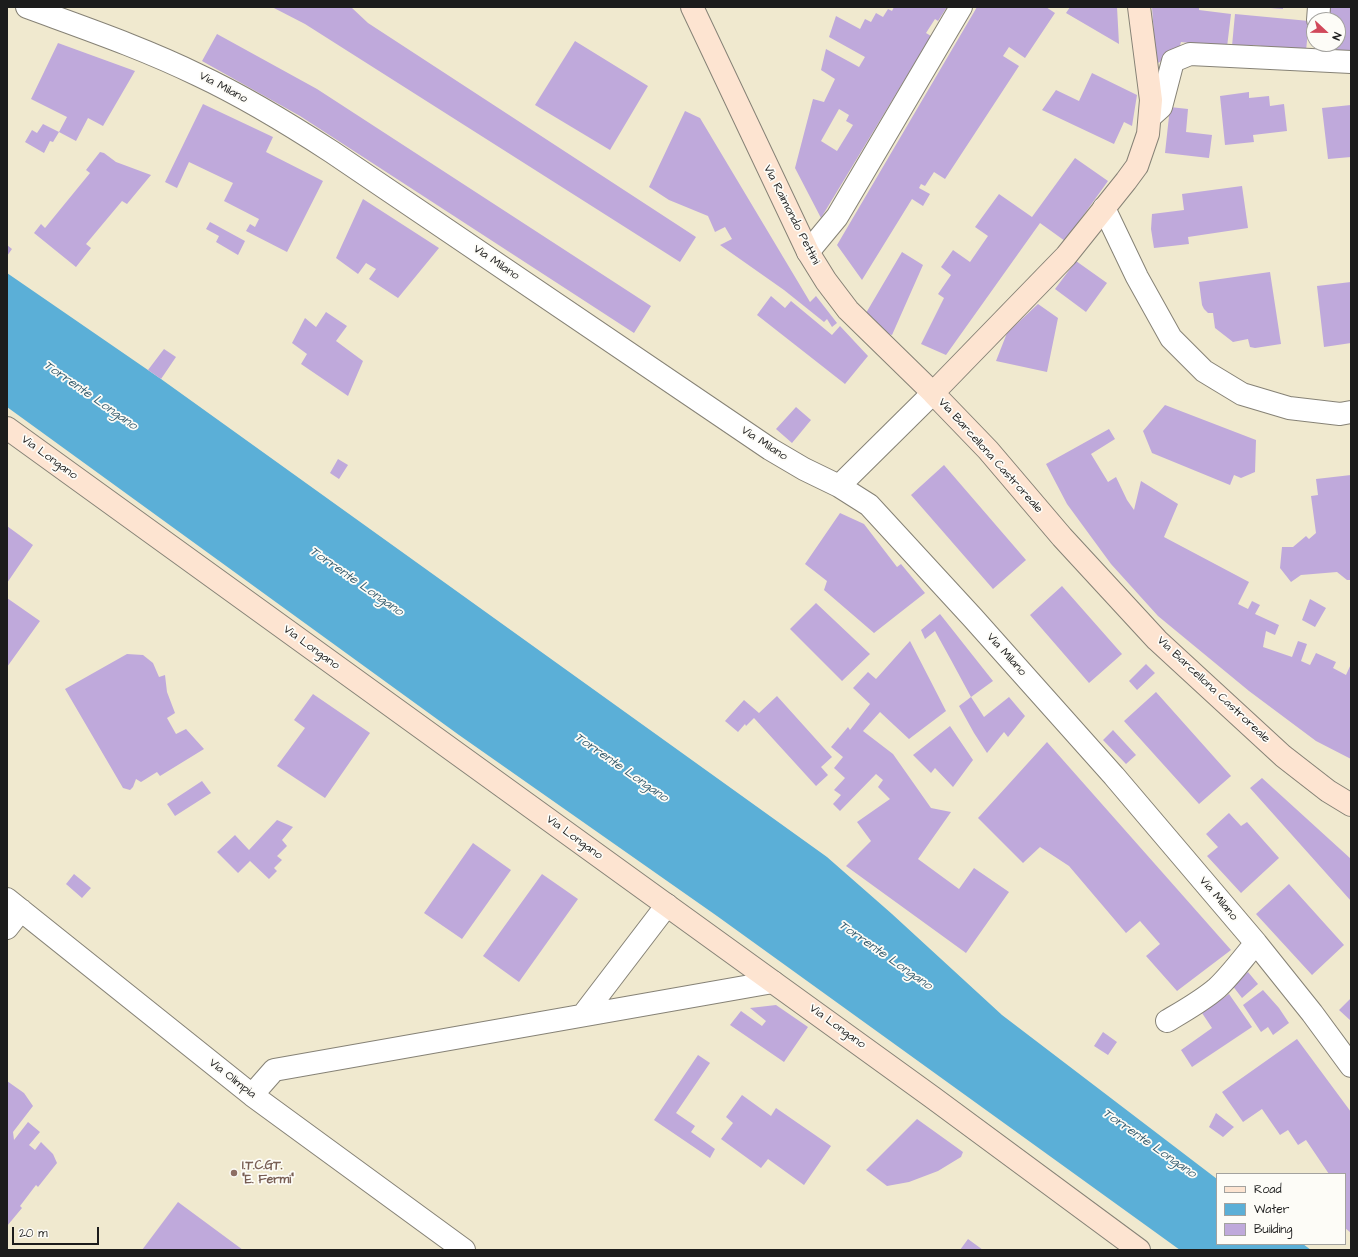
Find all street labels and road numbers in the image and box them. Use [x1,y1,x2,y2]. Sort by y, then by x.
street label: Via Milano [196,69,250,107]
street label: Via Raimondo Pettini [760,163,822,267]
street label: Via Milano [470,242,522,284]
street label: Via Barcellona Castroreale [935,396,1045,516]
street label: Via Milano [738,424,790,464]
street label: Via Longano [18,433,80,483]
street label: Via Longano [280,623,342,673]
street label: Via Milano [983,631,1029,679]
street label: Via Barcellona Castroreale [1153,634,1273,746]
street label: Via Longano [543,813,605,863]
street label: Via Milano [1196,874,1240,924]
street label: Via Longano [806,1002,868,1052]
street label: Via Olimpia [206,1056,258,1102]

